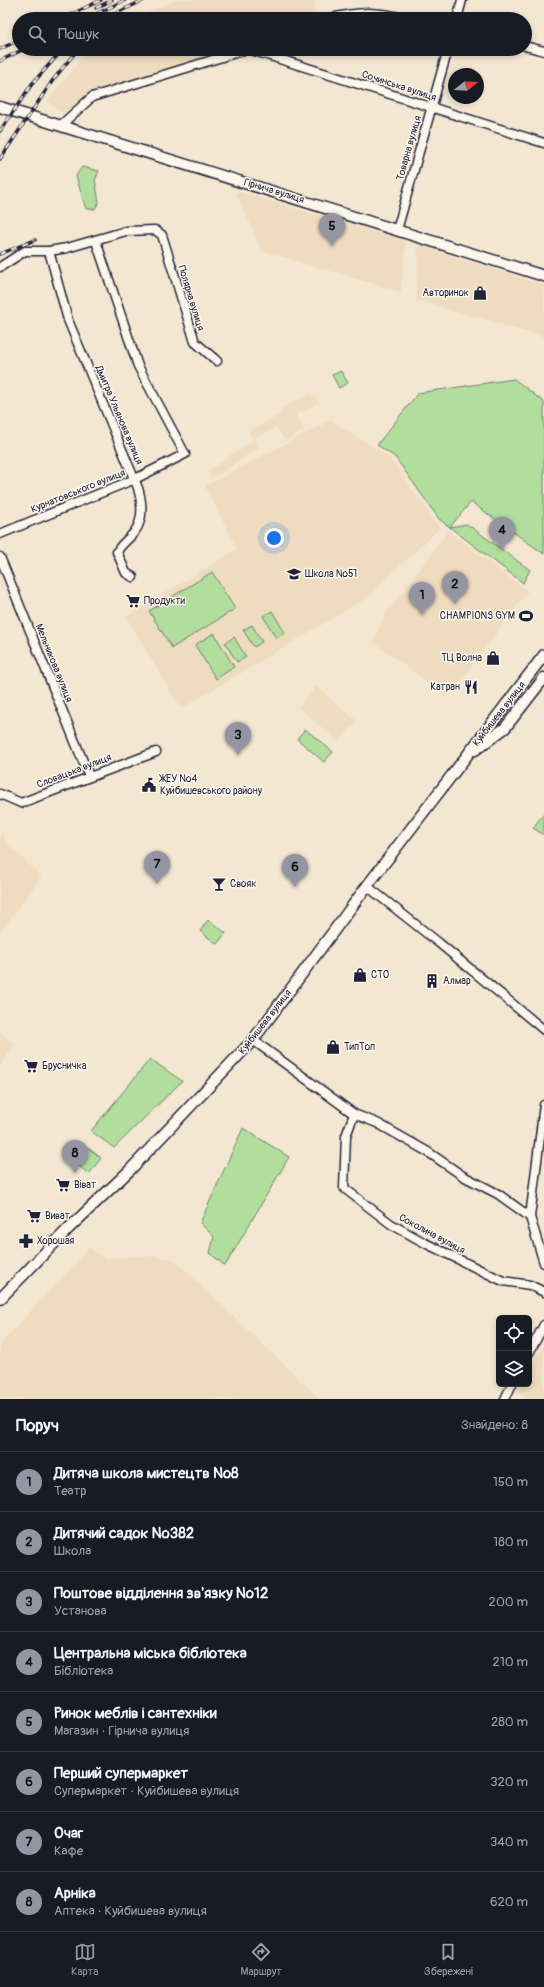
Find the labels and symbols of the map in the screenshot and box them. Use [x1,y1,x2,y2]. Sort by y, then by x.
street label: Сочинська вулиця [360,68,438,104]
north arrow [448,68,484,104]
street label: Товарна вулиця [394,114,424,182]
street label: Гірнича вулиця [242,176,306,206]
pin: 5 [319,213,345,246]
street label: Полярна вулиця [175,264,207,332]
shop icon: Авторинок [472,285,488,301]
place label: Авторинок [423,287,469,299]
street label: Дмитра Ульянова вулиця [92,363,145,466]
street label: Курнатовського вулиця [29,466,127,515]
pin: 4 [489,517,515,550]
your location [264,528,284,548]
school or university icon: Школа №51 [286,566,302,582]
place label: Школа №51 [305,568,357,580]
pin: 2 [442,571,468,604]
pin: 1 [409,582,435,615]
supermarket icon: Продукти [125,593,141,609]
place label: Продукти [144,595,186,607]
sports icon: CHAMPIONS GYM [518,608,534,624]
place label: CHAMPIONS GYM [440,610,515,622]
street label: Мельникова вулиця [33,622,75,704]
shop icon: ТЦ Волна [485,650,501,666]
place label: ТЦ Волна [441,652,482,664]
restaurant icon: Катран [463,679,479,695]
street label: Куйбишева вулиця [470,679,528,749]
place label: Катран [430,681,460,693]
pin: 3 [225,722,251,755]
street label: Словацька вулиця [35,751,113,791]
place label: ЖЕУ №4 Куйбишевського району [158,773,263,797]
public building icon: ЖЕУ №4 Куйбишевського району [141,777,157,793]
pin: 7 [144,851,170,884]
pin: 6 [282,854,308,887]
bar icon: Свояк [211,876,227,892]
place label: Свояк [230,878,256,890]
shop icon: СТО [352,967,368,983]
place label: СТО [371,969,389,981]
building icon: Алмар [424,973,440,989]
place label: Алмар [443,975,471,987]
street label: Куйбишева вулиця [236,987,294,1057]
shop icon: ТипТоп [325,1039,341,1055]
place label: ТипТоп [344,1041,375,1053]
supermarket icon: Брусничка [23,1058,39,1074]
place label: Брусничка [42,1060,87,1072]
pin: 8 [62,1140,88,1173]
supermarket icon: Віват [55,1177,71,1193]
place label: Віват [74,1179,96,1191]
supermarket icon: Виват [26,1208,42,1224]
place label: Виват [45,1210,70,1222]
street label: Соколина вулиця [397,1211,468,1257]
pharmacy icon: Хорошая [18,1233,34,1249]
place label: Хорошая [37,1235,75,1247]

